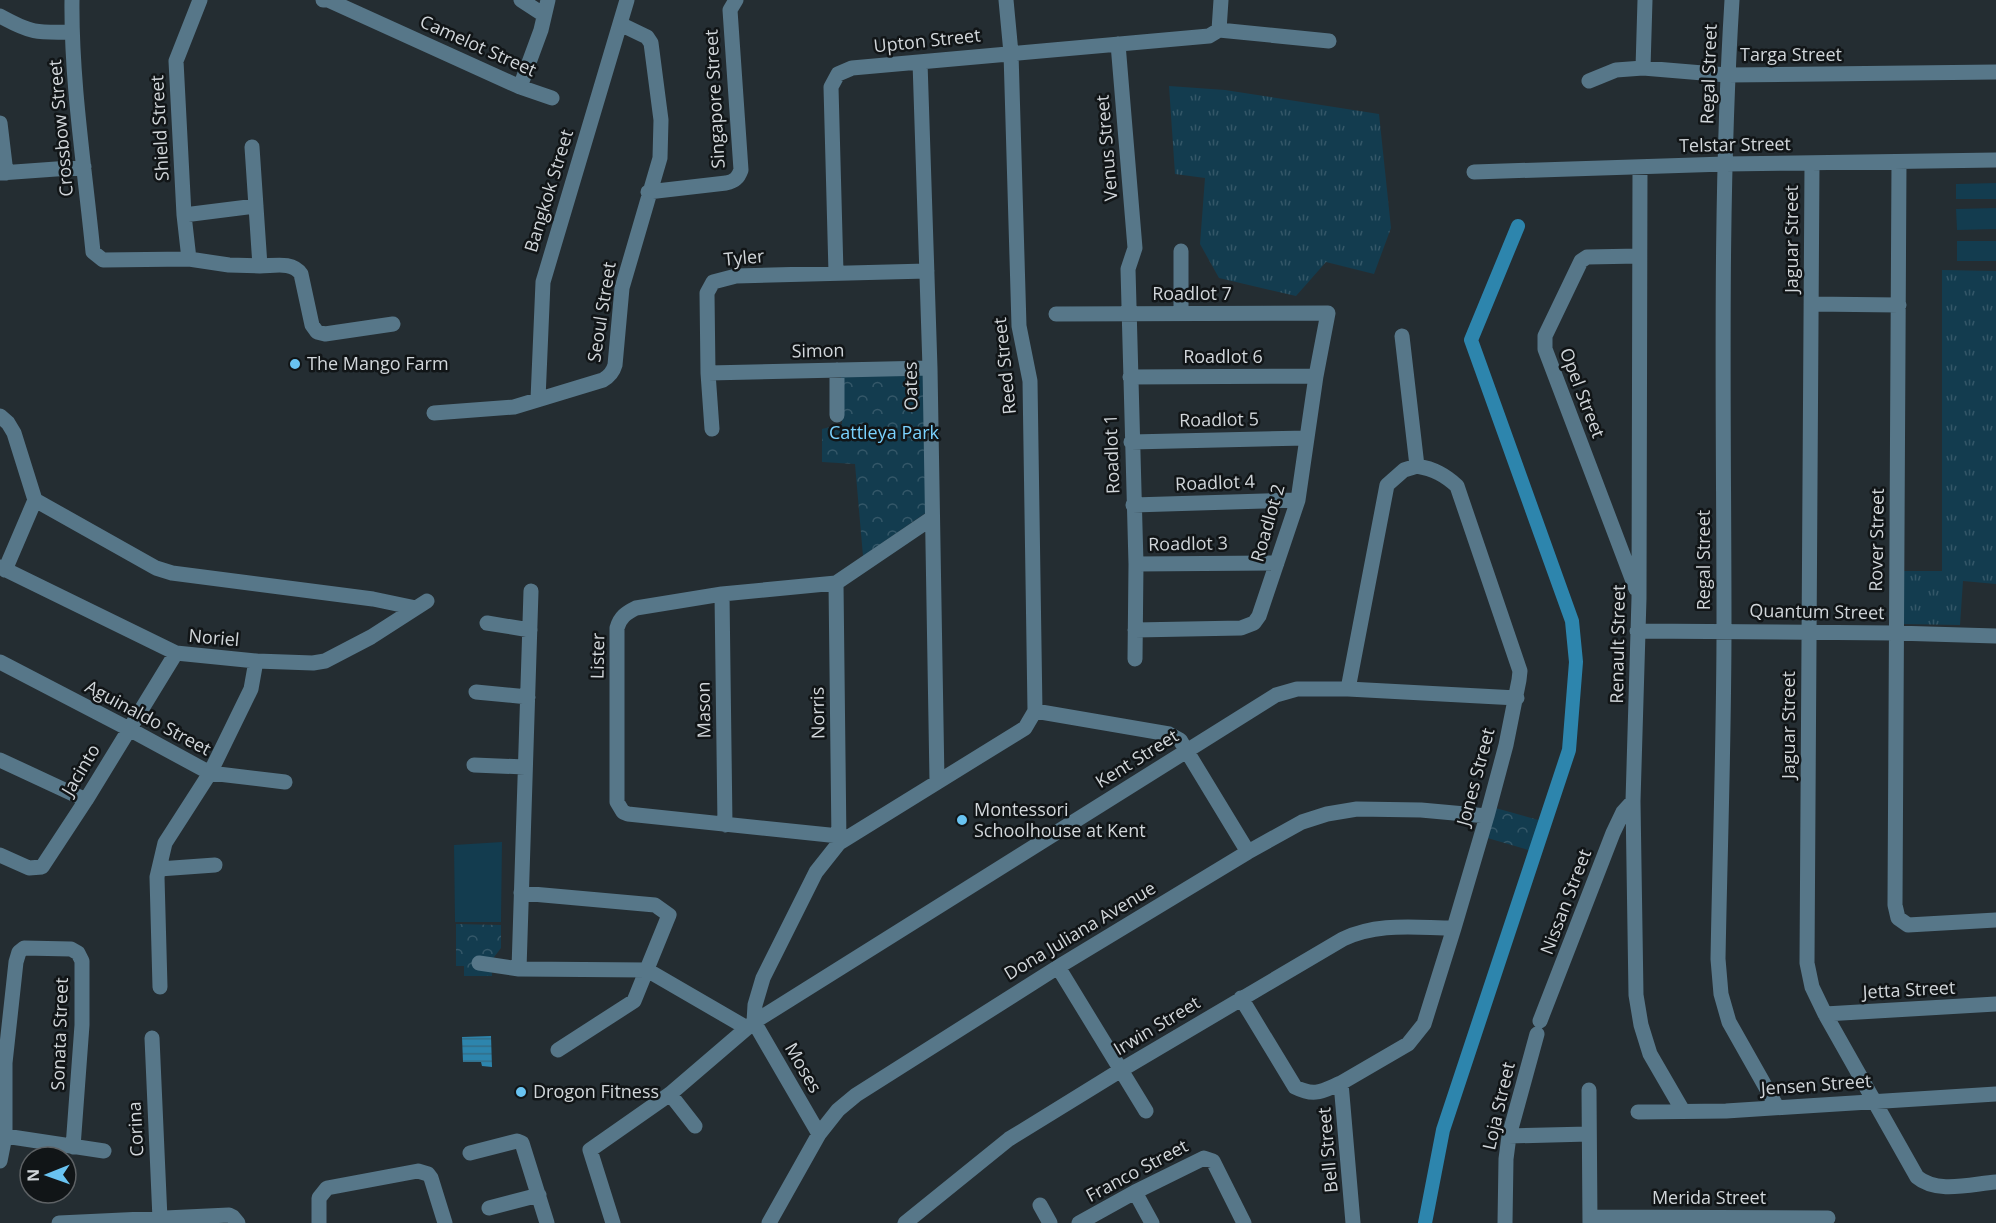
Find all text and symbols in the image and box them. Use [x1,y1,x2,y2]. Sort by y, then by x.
street label: Camelot Street [416,9,540,81]
street label: Upton Street [872,22,982,58]
street label: Regal Street [1694,23,1722,125]
street label: Singapore Street [698,29,730,169]
street label: Targa Street [1740,42,1842,66]
street label: Crossbow Street [42,59,78,198]
street label: Shield Street [144,74,174,182]
street label: Venus Street [1089,94,1123,202]
street label: Bangkok Street [518,126,578,255]
street label: Telstar Street [1679,131,1791,157]
street label: Jaguar Street [1779,185,1803,295]
street label: Tyler [722,243,766,271]
street label: Seoul Street [581,260,621,364]
street label: Roadlot 7 [1152,281,1232,305]
street label: Reed Street [987,316,1021,416]
street label: Simon [791,338,845,362]
street label: Roadlot 6 [1183,344,1263,368]
street label: Opel Street [1555,344,1611,441]
place label: The Mango Farm [307,351,449,375]
marker: The Mango Farm [288,357,302,371]
street label: Oates [898,361,922,411]
street label: Roadlot 5 [1179,406,1259,432]
street label: Roadlot 1 [1098,414,1124,494]
park label: Cattleya Park [829,420,940,444]
street label: Roadlot 4 [1175,469,1255,495]
street label: Roadlot 2 [1245,481,1290,564]
street label: Rover Street [1863,488,1889,592]
street label: Regal Street [1691,510,1715,610]
street label: Roadlot 3 [1148,530,1228,556]
street label: Renault Street [1604,584,1630,704]
street label: Quantum Street [1749,598,1885,624]
street label: Noriel [188,623,241,651]
street label: Lister [585,632,609,679]
street label: Jaguar Street [1776,671,1800,781]
street label: Aguinaldo Street [81,674,216,760]
street label: Mason [691,681,715,739]
street label: Norris [805,687,829,739]
street label: Kent Street [1090,723,1182,793]
street label: Jones Street [1450,725,1500,830]
street label: Jacinto [54,739,105,802]
place label: Montessori Schoolhouse at Kent [974,797,1146,842]
marker: Montessori Schoolhouse at Kent [955,813,969,827]
street label: Nissan Street [1534,845,1596,958]
street label: Dona Juliana Avenue [999,875,1160,985]
street label: Jetta Street [1860,975,1956,1004]
street label: Sonata Street [45,977,73,1091]
street label: Irwin Street [1109,990,1204,1060]
street label: Moses [780,1038,828,1097]
street label: Loja Street [1476,1059,1520,1152]
street label: Jensen Street [1758,1068,1872,1100]
place label: Drogon Fitness [533,1079,659,1103]
marker: Drogon Fitness [514,1085,528,1099]
street label: Corina [122,1101,148,1157]
street label: Bell Street [1311,1106,1343,1194]
street label: Franco Street [1081,1133,1192,1207]
north arrow [18,1145,78,1205]
text: N [22,1169,44,1182]
street label: Merida Street [1652,1185,1766,1209]

